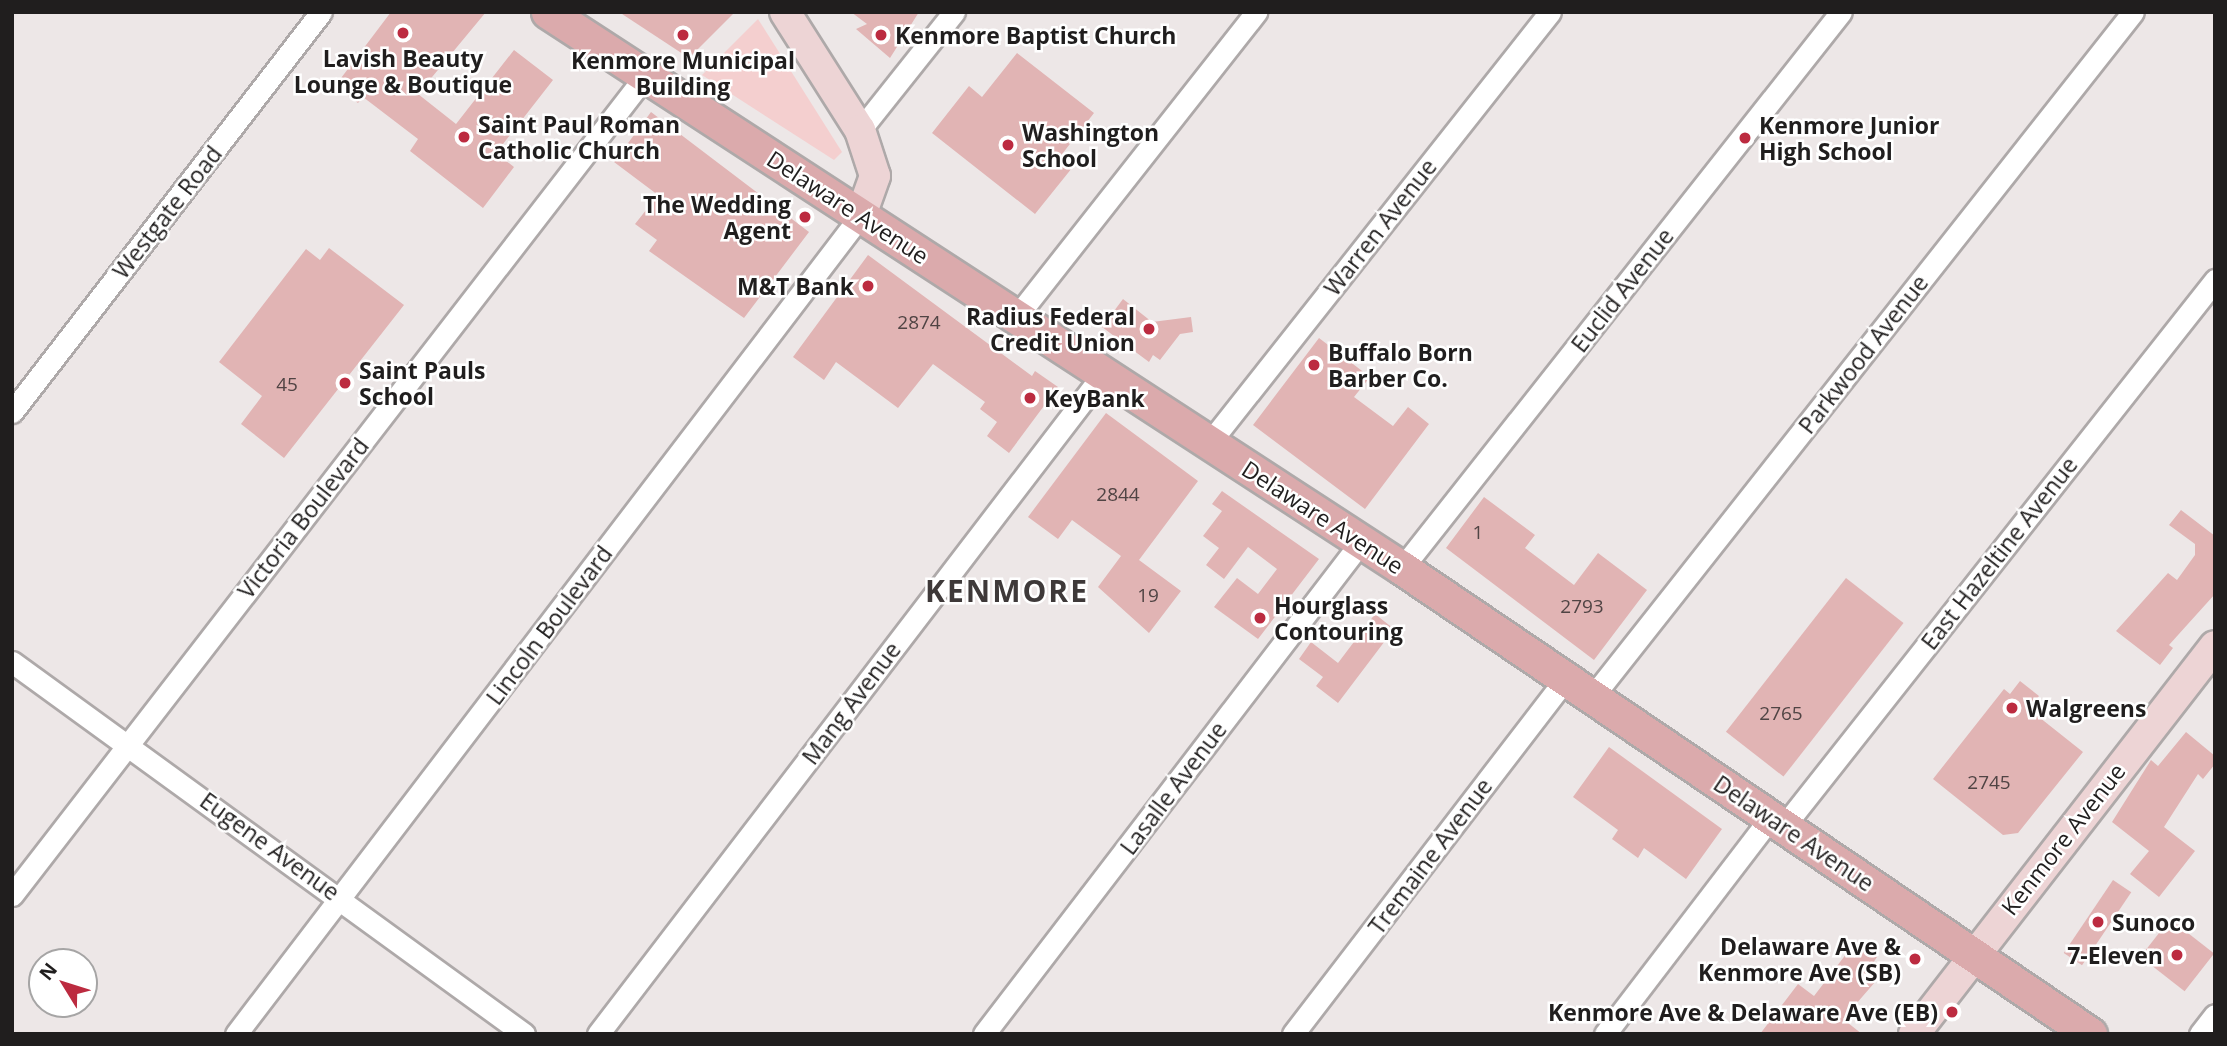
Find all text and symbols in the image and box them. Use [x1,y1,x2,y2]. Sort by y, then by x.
place label: Kenmore Baptist Church [895,21,1176,49]
marker: Lavish Beauty Lounge & Boutique [395,25,411,41]
marker: Kenmore Municipal Building [675,27,691,43]
marker: Kenmore Baptist Church [873,27,889,43]
place label: Lavish Beauty Lounge & Boutique [294,44,512,98]
place label: Kenmore Municipal Building [571,46,795,100]
place label: Saint Paul Roman Catholic Church [478,110,680,164]
place label: Kenmore Junior High School [1759,111,1939,165]
place label: Washington School [1022,118,1159,172]
marker: Saint Paul Roman Catholic Church [456,129,472,145]
marker: Kenmore Junior High School [1737,130,1753,146]
marker: Washington School [1000,137,1016,153]
street label: Westgate Road [107,140,227,284]
street label: Delaware Avenue [762,144,934,270]
street label: Warren Avenue [1318,153,1442,301]
place label: The Wedding Agent [643,190,791,244]
marker: The Wedding Agent [797,209,813,225]
street label: Euclid Avenue [1565,223,1679,357]
street label: Parkwood Avenue [1792,269,1934,439]
place label: M&T Bank [737,272,854,300]
marker: M&T Bank [860,278,876,294]
place label: Radius Federal Credit Union [966,302,1135,356]
house number: 2874 [897,312,941,334]
marker: Radius Federal Credit Union [1141,321,1157,337]
place label: Buffalo Born Barber Co. [1328,338,1473,392]
place label: Saint Pauls School [359,356,486,410]
marker: Buffalo Born Barber Co. [1306,357,1322,373]
house number: 45 [276,374,298,396]
marker: Saint Pauls School [337,375,353,391]
place label: KeyBank [1044,384,1145,412]
marker: KeyBank [1022,390,1038,406]
street label: Victoria Boulevard [232,432,374,604]
street label: East Hazeltine Avenue [1915,451,2083,655]
street label: Delaware Avenue [1237,454,1409,580]
house number: 2844 [1096,484,1140,506]
house number: 1 [1473,522,1483,544]
street label: Lincoln Boulevard [480,540,618,710]
district label: KENMORE [926,573,1088,609]
house number: 19 [1137,585,1159,607]
place label: Hourglass Contouring [1274,591,1403,645]
house number: 2793 [1560,596,1604,618]
marker: Hourglass Contouring [1252,610,1268,626]
street label: Mang Avenue [796,636,906,770]
place label: Walgreens [2026,694,2146,722]
marker: Walgreens [2004,700,2020,716]
house number: 2765 [1759,703,1803,725]
street label: Lasalle Avenue [1114,716,1232,860]
street label: Kenmore Avenue [1995,758,2131,920]
street label: Delaware Avenue [1709,769,1879,897]
house number: 2745 [1967,772,2011,794]
street label: Tremaine Avenue [1362,773,1498,939]
street label: Eugene Avenue [195,786,345,906]
place label: Sunoco [2112,908,2195,936]
marker: Sunoco [2090,914,2106,930]
place label: Delaware Ave & Kenmore Ave (SB) [1698,932,1901,986]
place label: 7-Eleven [2067,941,2163,969]
marker: 7-Eleven [2169,947,2185,963]
north arrow [28,948,98,1018]
marker: Delaware Ave & Kenmore Ave (SB) [1907,951,1923,967]
text: N [33,957,63,985]
place label: Kenmore Ave & Delaware Ave (EB) [1548,998,1938,1026]
marker: Kenmore Ave & Delaware Ave (EB) [1944,1004,1960,1020]

